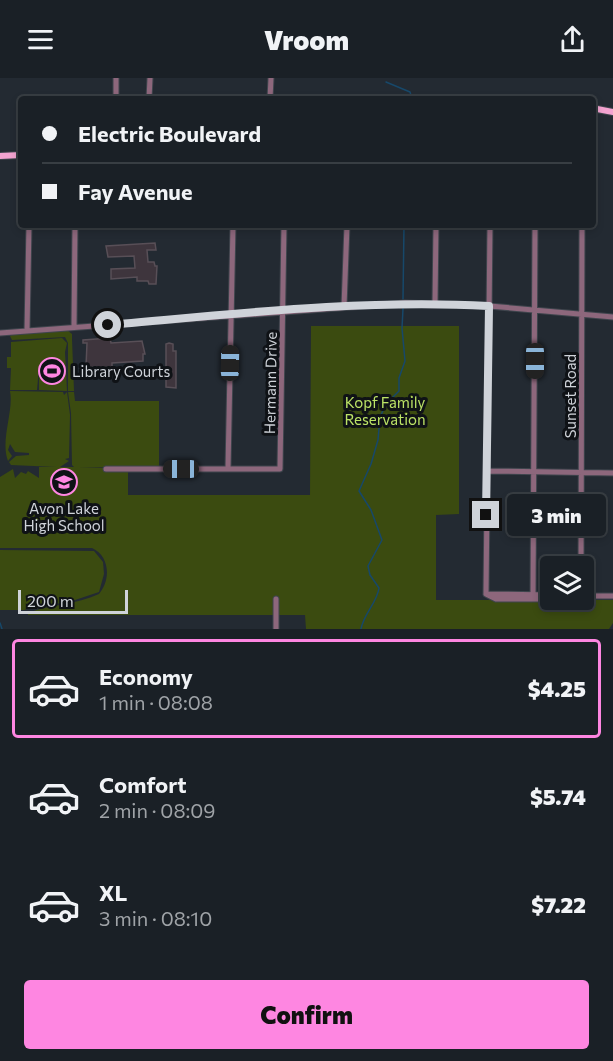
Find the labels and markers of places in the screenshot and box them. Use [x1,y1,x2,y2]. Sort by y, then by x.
sports icon: Library Courts [37,356,67,386]
place label: Library Courts [72,362,170,380]
school or university icon: Avon Lake High School [49,467,79,497]
place label: Avon Lake High School [23,499,105,534]

